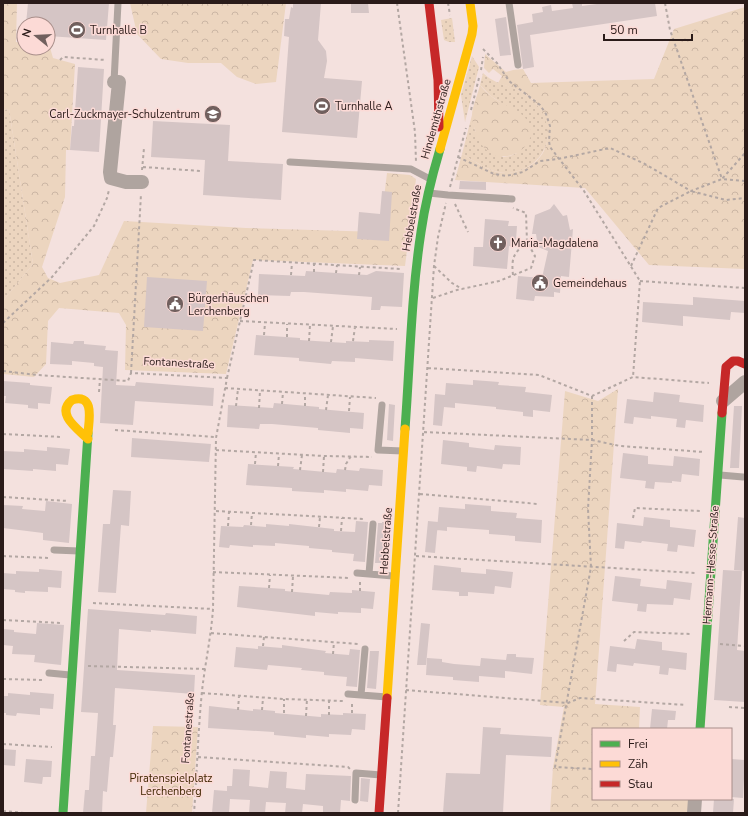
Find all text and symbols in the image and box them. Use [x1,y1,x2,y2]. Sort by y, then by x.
north arrow [16,16,56,56]
scale bar [604,16,692,42]
sports icon: Turnhalle B [67,20,87,40]
text: 50 m [610,22,638,38]
place label: Turnhalle B [90,23,147,38]
text: N [19,27,35,39]
street label: Hindemithstraße [417,77,455,161]
sports icon: Turnhalle A [312,96,332,116]
place label: Turnhalle A [335,99,392,114]
school or university icon: Carl-Zuckmayer-Schulzentrum [203,104,223,124]
place label: Carl-Zuckmayer-Schulzentrum [49,107,200,122]
street label: Hebbelstraße [399,183,425,253]
church icon: Maria-Magdalena [488,233,508,253]
place label: Maria-Magdalena [511,236,598,251]
public building icon: Gemeindehaus [530,273,550,293]
place label: Gemeindehaus [553,276,627,291]
place label: Bürgerhäuschen Lerchenberg [188,291,269,319]
public building icon: Bürgerhäuschen Lerchenberg [165,294,185,314]
street label: Fontanestraße [143,354,215,372]
street label: Hermann-Hesse-Straße [699,505,723,625]
street label: Hebbelstraße [376,507,396,575]
street label: Fontanestraße [178,692,198,764]
legend [592,728,732,800]
text: Frei [628,736,648,752]
text: Zäh [628,756,648,772]
park label: Piratenspielplatz Lerchenberg [130,771,212,799]
text: Stau [628,776,653,792]

